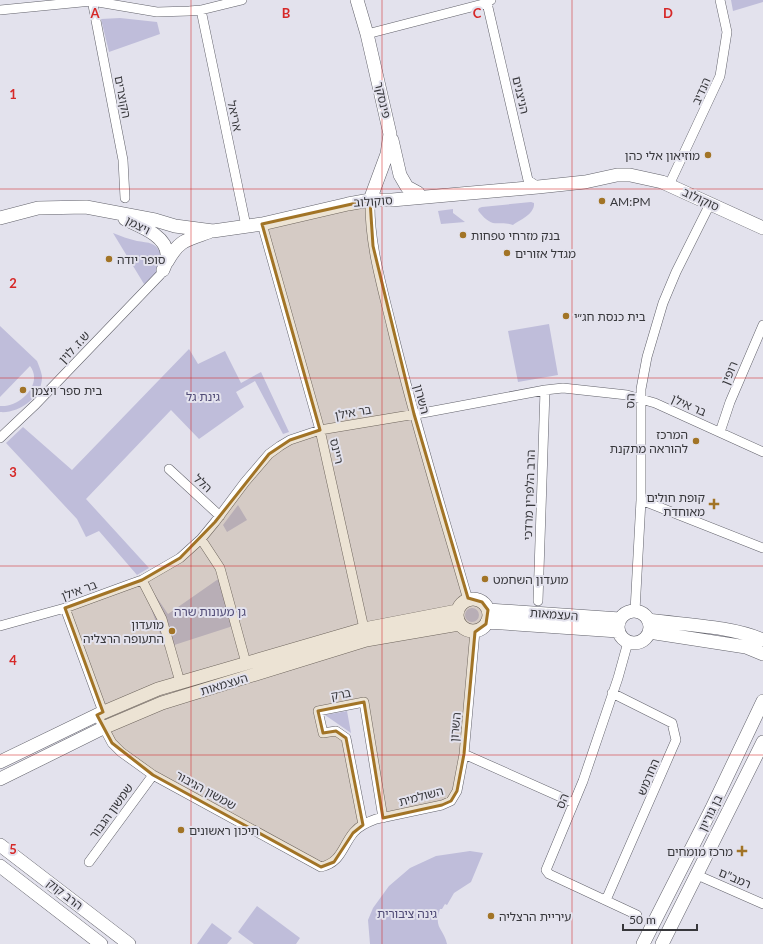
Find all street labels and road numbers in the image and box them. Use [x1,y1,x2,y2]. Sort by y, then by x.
street label: הקוצרים [112,74,134,120]
street label: הניצנים [509,75,533,115]
street label: הנדיב [688,75,714,107]
street label: פינסקר [372,80,394,120]
street label: אריאל [224,99,246,133]
street label: סוקולוב [680,184,722,214]
street label: סוקולוב [353,192,393,210]
street label: ויצמן [123,212,153,238]
street label: ש.ז. לוין [55,328,93,366]
street label: רופין [717,359,741,387]
street label: השרון [411,383,433,415]
street label: בר אילן [669,391,709,419]
street label: הס [622,393,638,409]
street label: בר אילן [333,401,373,423]
street label: ריינס [327,437,347,465]
street label: הרב הלפרין מרדכי [520,449,538,541]
street label: הלל [191,471,215,495]
street label: בר אילן [59,577,99,603]
street label: העצמאות [529,605,579,623]
street label: העצמאות [199,670,249,698]
street label: ברק [330,685,353,703]
street label: השרון [446,711,464,743]
street label: החרמש [634,756,662,798]
street label: שמשון הגיבור [173,767,239,813]
street label: שמשון הגבור [86,780,136,842]
street label: השולמית [397,783,445,809]
street label: הס [552,791,572,811]
street label: בן גוריון [695,792,725,834]
street label: רמב"ם [717,865,753,891]
street label: הרב קוק [44,875,86,913]

